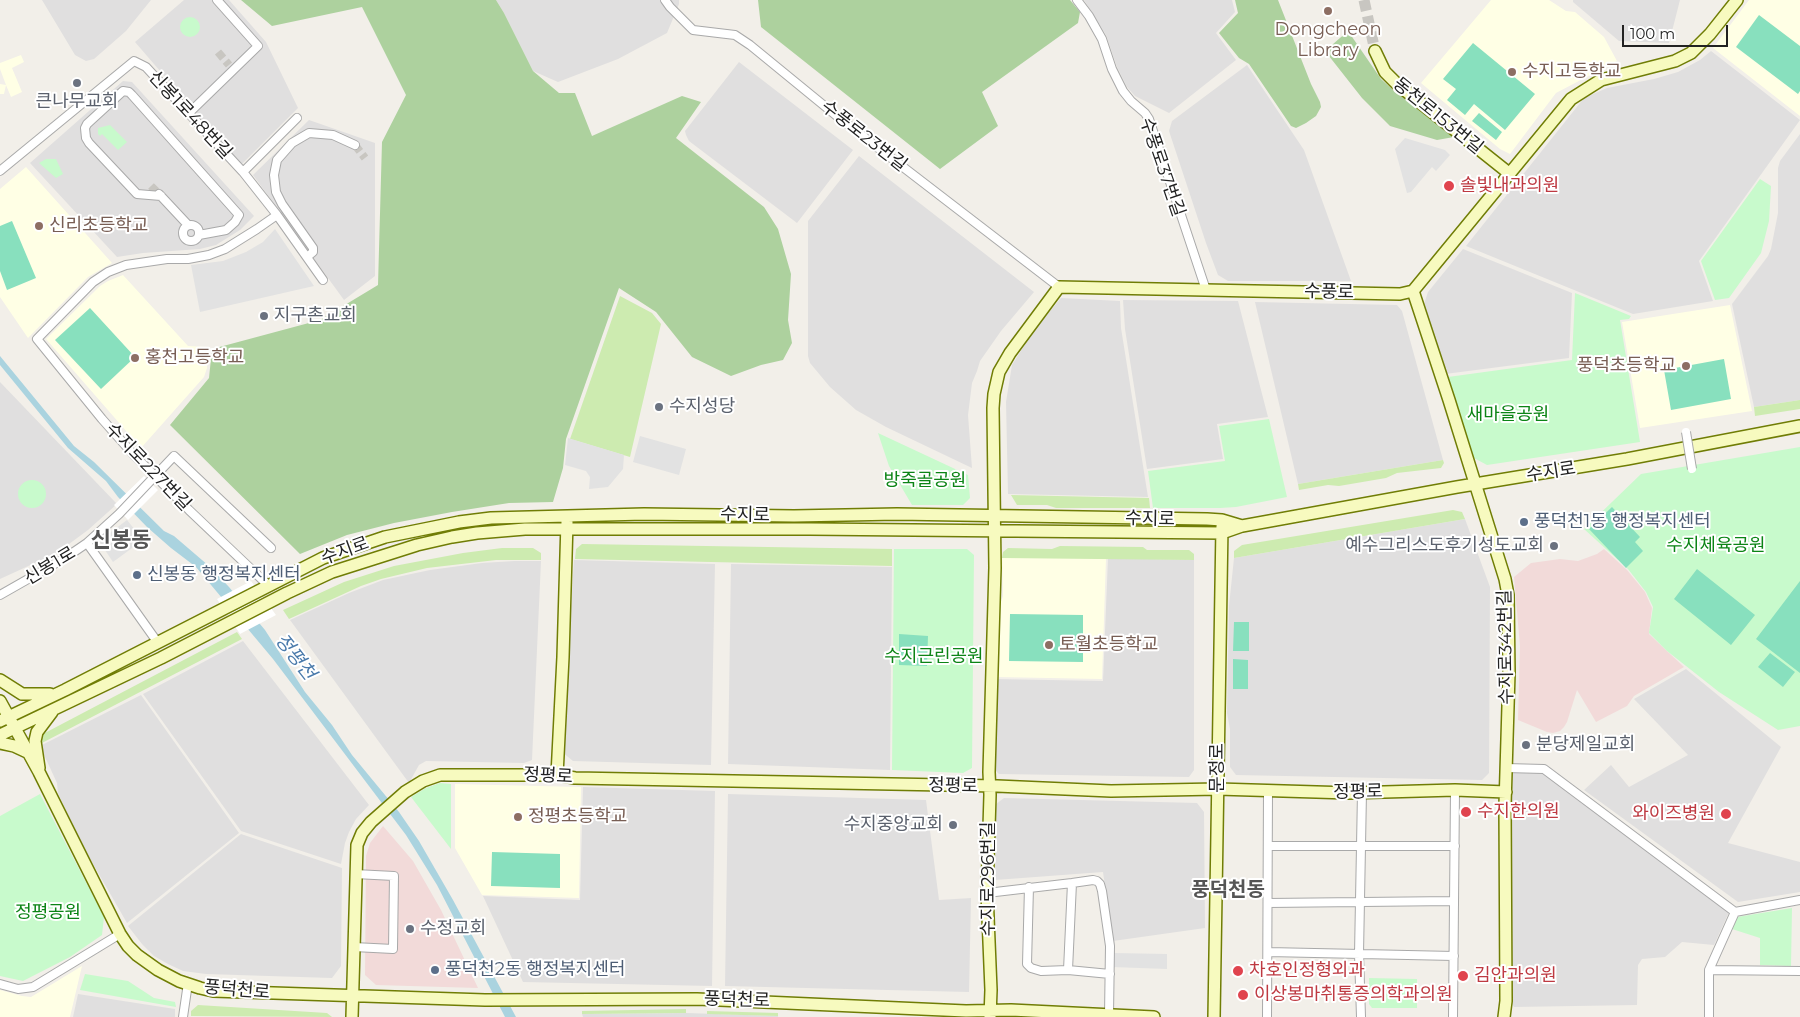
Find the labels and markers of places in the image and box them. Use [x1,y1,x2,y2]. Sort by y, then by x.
marker: Dongcheon Library [1322,5,1334,17]
place label: Dongcheon Library [1274,19,1382,62]
place label: 수지고등학교 [1522,61,1621,83]
marker: 수지고등학교 [1506,66,1518,78]
marker: 큰나무교회 [71,77,83,89]
place label: 큰나무교회 [36,91,118,113]
place label: 솔빛내과의원 [1460,175,1559,197]
marker: 솔빛내과의원 [1442,179,1456,193]
place label: 신리초등학교 [49,215,148,237]
marker: 신리초등학교 [33,220,45,232]
place label: 지구촌교회 [274,305,357,327]
marker: 지구촌교회 [258,310,270,322]
place label: 홍천고등학교 [145,347,244,369]
marker: 홍천고등학교 [129,352,141,364]
place label: 풍덕초등학교 [1577,355,1676,377]
marker: 풍덕초등학교 [1680,360,1692,372]
place label: 수지성당 [669,396,735,418]
marker: 수지성당 [653,401,665,413]
place label: 풍덕천1동 행정복지센터 [1534,511,1711,533]
marker: 풍덕천1동 행정복지센터 [1518,516,1530,528]
place label: 예수그리스도후기성도교회 [1345,535,1544,557]
marker: 예수그리스도후기성도교회 [1548,540,1560,552]
place label: 신봉동 행정복지센터 [147,564,301,586]
marker: 신봉동 행정복지센터 [131,569,143,581]
place label: 토월초등학교 [1059,634,1158,656]
marker: 토월초등학교 [1043,639,1055,651]
place label: 분당제일교회 [1536,734,1635,756]
marker: 분당제일교회 [1520,739,1532,751]
place label: 수지한의원 [1477,801,1560,823]
place label: 와이즈병원 [1632,803,1715,825]
marker: 수지한의원 [1459,805,1473,819]
place label: 정평초등학교 [528,806,627,828]
marker: 와이즈병원 [1719,807,1733,821]
marker: 정평초등학교 [512,811,524,823]
place label: 수지중앙교회 [844,814,943,836]
marker: 수지중앙교회 [947,819,959,831]
place label: 수정교회 [420,918,486,940]
marker: 수정교회 [404,923,416,935]
place label: 풍덕천2동 행정복지센터 [445,959,626,981]
place label: 차호인정형외과 [1249,960,1365,982]
marker: 풍덕천2동 행정복지센터 [429,964,441,976]
marker: 차호인정형외과 [1231,964,1245,978]
place label: 김안과의원 [1474,965,1557,987]
marker: 김안과의원 [1456,969,1470,983]
place label: 이상봉마취통증의학과의원 [1254,984,1453,1006]
marker: 이상봉마취통증의학과의원 [1236,988,1250,1002]

